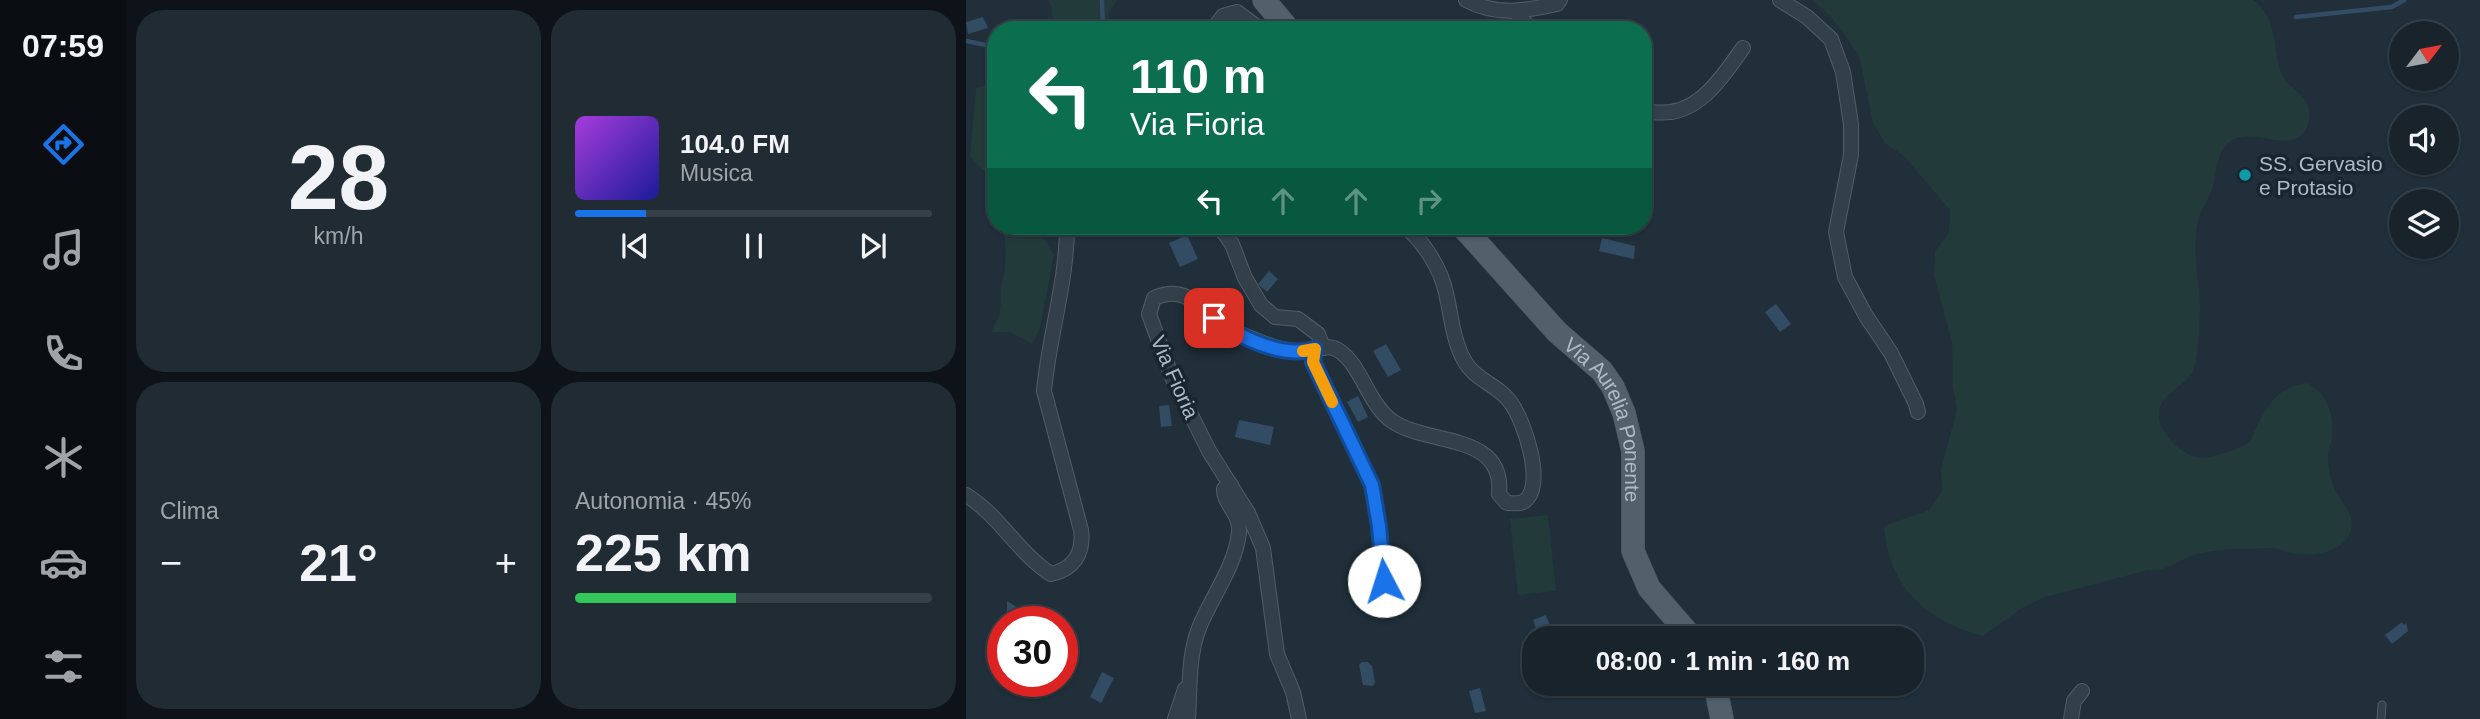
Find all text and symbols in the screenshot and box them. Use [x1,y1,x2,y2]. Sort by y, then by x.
north arrow [2389,21,2459,91]
map controls [2389,21,2459,259]
text: 07:59 [22,28,104,64]
icon: left [1015,49,1106,140]
text: 110 m [1130,49,1266,103]
button: sound [2389,105,2459,175]
text: Via Fioria [1130,106,1265,142]
icon: directions [39,120,88,169]
text: 28 [288,127,389,228]
text: 104.0 FM [680,129,790,159]
place label: SS. Gervasio e Protasio [2259,152,2383,199]
text: Musica [680,160,753,186]
marker: SS. Gervasio e Protasio [2237,167,2253,183]
icon: left [1191,182,1229,220]
icon: ahead [1264,182,1302,220]
icon: ahead [1337,182,1375,220]
icon: right [1410,182,1448,220]
button: layers [2389,189,2459,259]
text: km/h [314,223,363,249]
icon: music [39,225,88,274]
icon: previous [616,227,654,265]
icon: pause [735,227,773,265]
icon: next [854,227,892,265]
pin [1184,288,1244,348]
icon: arrive [1195,299,1233,337]
icon: phone [39,329,88,378]
street label: Via Fioria [1147,332,1204,422]
street label: Via Aurelia Ponente [1560,332,1645,503]
icon: climate [39,433,88,482]
text: Autonomia · 45% [575,488,751,514]
text: Clima [160,498,219,524]
text: 225 km [575,524,751,582]
text: 21° [299,534,378,592]
icon: car [39,538,88,587]
text: − [160,542,182,584]
text: + [495,542,517,584]
position arrow [1347,544,1421,618]
speed limit sign: 30 [987,606,1078,697]
icon: filters [39,642,88,691]
text: 08:00 · 1 min · 160 m [1596,646,1850,676]

